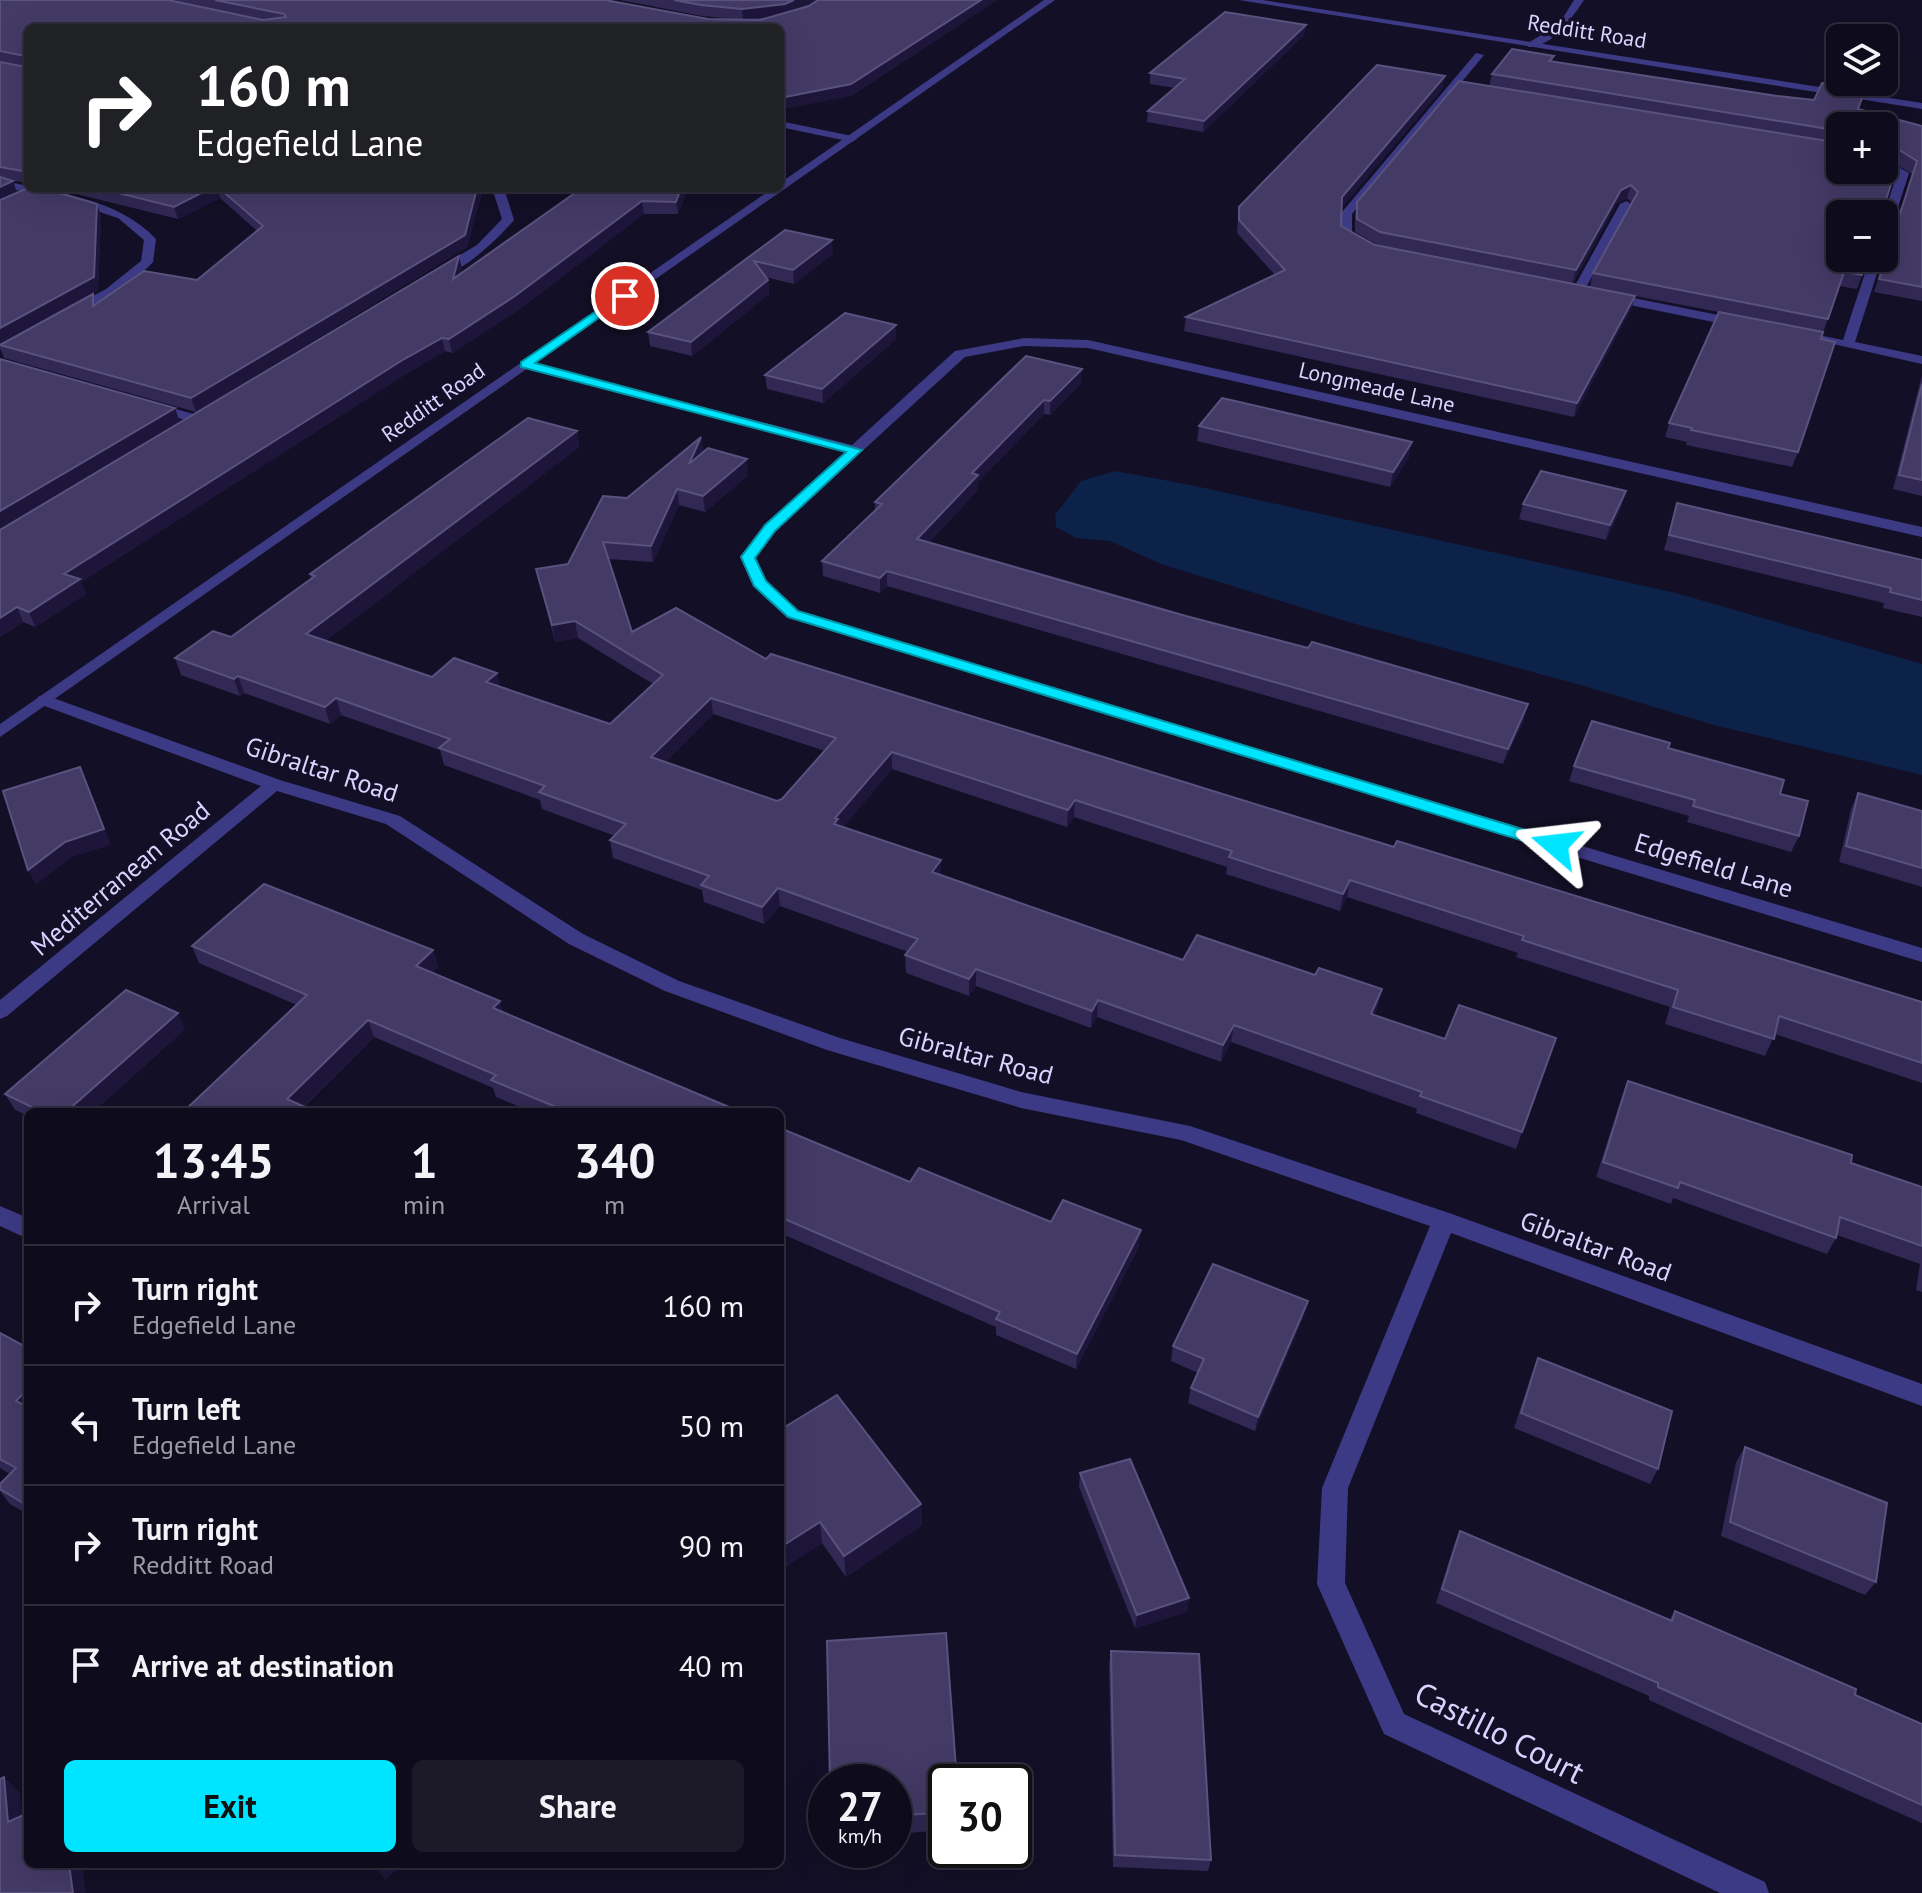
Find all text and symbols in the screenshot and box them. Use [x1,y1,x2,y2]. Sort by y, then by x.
street label: Redditt Road [1525,8,1649,54]
map controls [1826,24,1898,272]
button: layers [1826,24,1898,96]
text: 160 m [196,49,351,121]
icon: right [64,56,168,160]
button: + [1826,112,1898,184]
text: Edgefield Lane [196,119,423,166]
button: − [1826,200,1898,272]
pin [591,262,659,330]
icon: arrive [603,274,647,318]
street label: Longmeade Lane [1296,355,1458,419]
street label: Redditt Road [376,356,490,448]
street label: Gibraltar Road [241,729,403,809]
street label: Mediterranean Road [24,794,216,962]
position arrow [1514,803,1598,887]
street label: Edgefield Lane [1631,825,1797,905]
street label: Gibraltar Road [895,1019,1057,1091]
text: 13:45 [153,1129,274,1191]
text: 1 [410,1129,438,1191]
text: 340 [574,1129,655,1191]
text: Arrival [177,1188,250,1221]
text: min [403,1188,445,1221]
text: m [604,1188,625,1221]
street label: Gibraltar Road [1516,1203,1676,1289]
text: Turn right [132,1269,258,1308]
icon: right [64,1283,108,1327]
text: 160 m [663,1286,744,1325]
text: Edgefield Lane [132,1308,296,1341]
text: Turn left [132,1389,240,1428]
icon: left [64,1403,108,1447]
text: 50 m [679,1406,744,1445]
text: Edgefield Lane [132,1428,296,1461]
text: Turn right [132,1509,258,1548]
icon: right [64,1523,108,1567]
text: 90 m [679,1526,744,1565]
text: Redditt Road [132,1548,274,1581]
icon: arrive [64,1643,108,1687]
text: Arrive at destination [132,1646,394,1685]
text: 40 m [679,1646,744,1685]
street label: Castillo Court [1408,1671,1592,1793]
button: Exit [64,1760,396,1852]
button: Share [412,1760,744,1852]
speed limit sign: 30 [928,1764,1032,1868]
text: 27 [837,1780,883,1832]
text: km/h [838,1823,882,1849]

